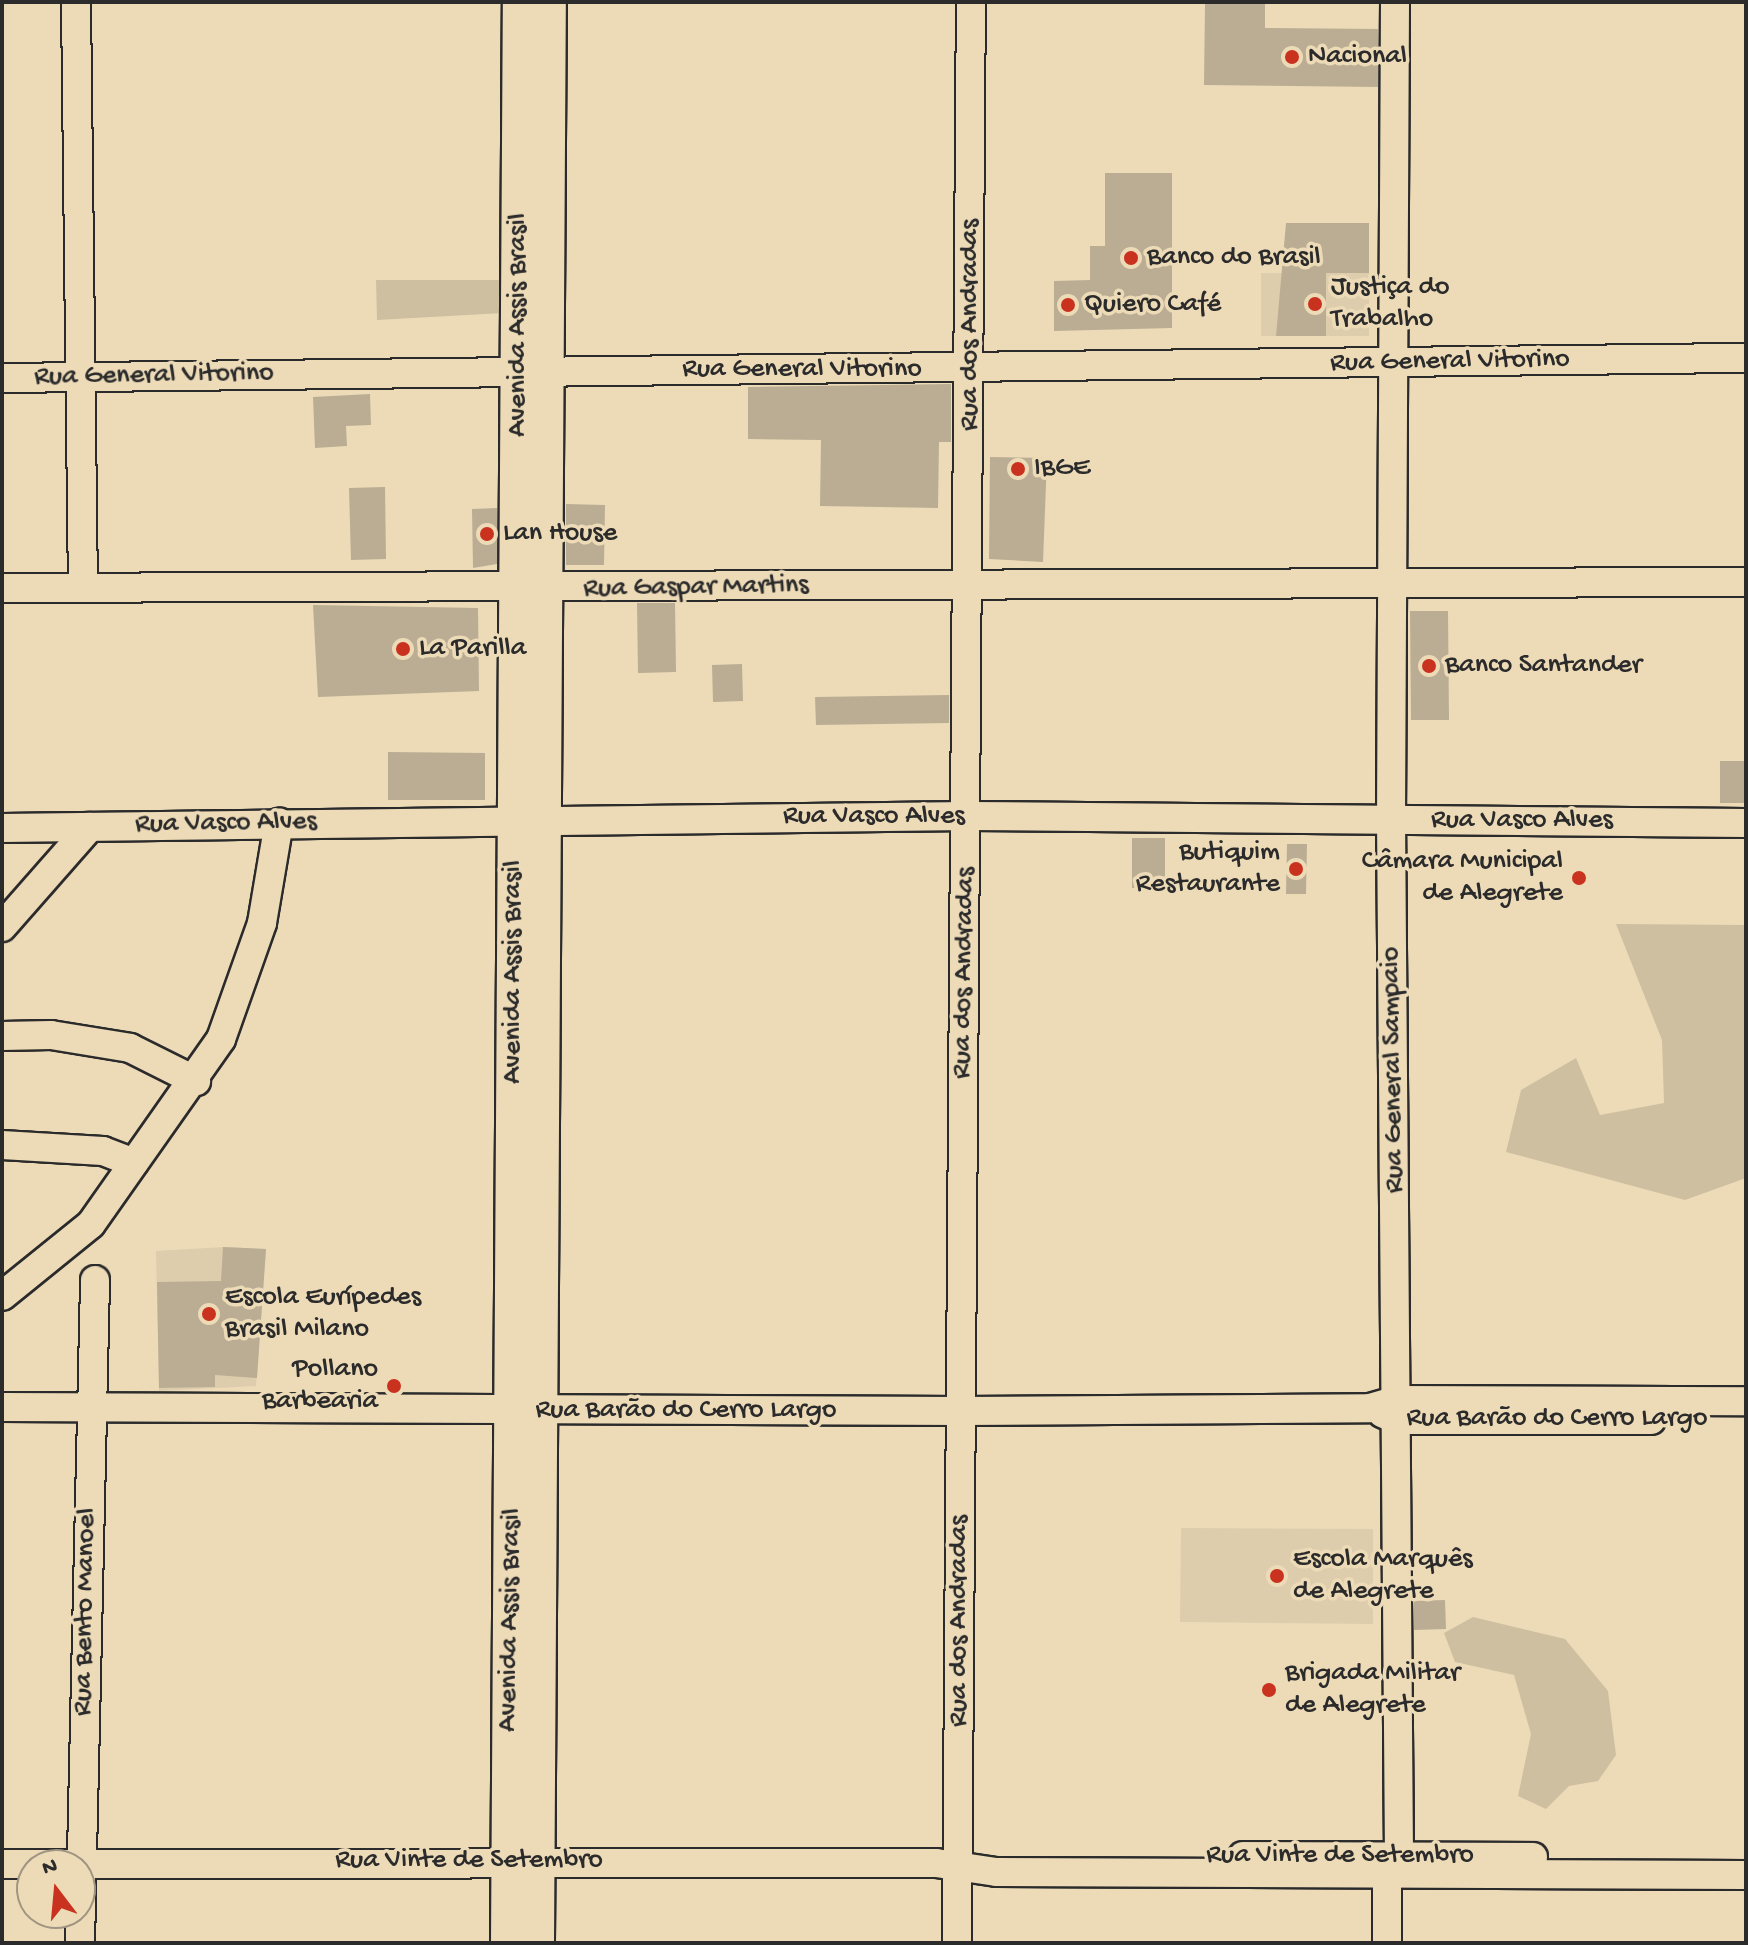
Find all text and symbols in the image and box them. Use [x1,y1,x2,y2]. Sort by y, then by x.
place label: Nacional [1308,40,1407,74]
marker: Nacional [1283,48,1301,66]
street label: Avenida Assis Brasil [502,213,536,437]
street label: Rua dos Andradas [954,219,988,431]
place label: Banco do Brasil [1147,241,1321,275]
marker: Banco do Brasil [1122,249,1140,267]
place label: Justiça do Trabalho [1331,271,1449,337]
place label: Quiero Café [1084,288,1221,322]
marker: Justiça do Trabalho [1306,295,1324,313]
marker: Quiero Café [1059,296,1077,314]
street label: Rua General Vitorino [1330,343,1570,381]
street label: Rua General Vitorino [682,353,922,387]
street label: Rua General Vitorino [34,357,274,395]
place label: IBGE [1034,452,1090,486]
marker: IBGE [1009,460,1027,478]
place label: Lan House [503,517,617,551]
marker: Lan House [478,525,496,543]
street label: Rua Gaspar Martins [583,569,809,607]
place label: La Parilla [419,632,526,666]
marker: La Parilla [394,640,412,658]
place label: Banco Santander [1445,649,1642,683]
marker: Banco Santander [1420,657,1438,675]
street label: Rua Vasco Alves [783,800,965,834]
street label: Rua Vasco Alves [1431,804,1613,838]
street label: Rua Vasco Alves [135,806,317,842]
place label: Butiquim Restaurante [1136,836,1280,902]
place label: Câmara Municipal de Alegrete [1362,845,1563,911]
street label: Avenida Assis Brasil [497,860,531,1084]
marker: Butiquim Restaurante [1287,860,1305,878]
street label: Rua dos Andradas [946,867,984,1079]
marker: Câmara Municipal de Alegrete [1570,869,1588,887]
street label: Rua General Sampaio [1375,947,1413,1193]
place label: Escola Eurípedes Brasil Milano [225,1281,421,1347]
marker: Escola Eurípedes Brasil Milano [200,1305,218,1323]
place label: Pollano Barbearia [262,1353,378,1419]
marker: Pollano Barbearia [385,1377,403,1395]
street label: Rua Barão do Cerro Largo [536,1394,836,1428]
street label: Rua Barão do Cerro Largo [1407,1402,1707,1436]
street label: Rua Bento Manoel [67,1508,105,1716]
street label: Avenida Assis Brasil [492,1508,530,1732]
street label: Rua dos Andradas [943,1515,977,1727]
place label: Escola Marquês de Alegrete [1293,1543,1473,1609]
marker: Escola Marquês de Alegrete [1268,1567,1286,1585]
place label: Brigada Militar de Alegrete [1285,1657,1460,1723]
marker: Brigada Militar de Alegrete [1260,1681,1278,1699]
street label: Rua Vinte de Setembro [1206,1839,1474,1873]
street label: Rua Vinte de Setembro [335,1844,603,1878]
north arrow [16,1849,96,1929]
text: N [39,1853,60,1882]

